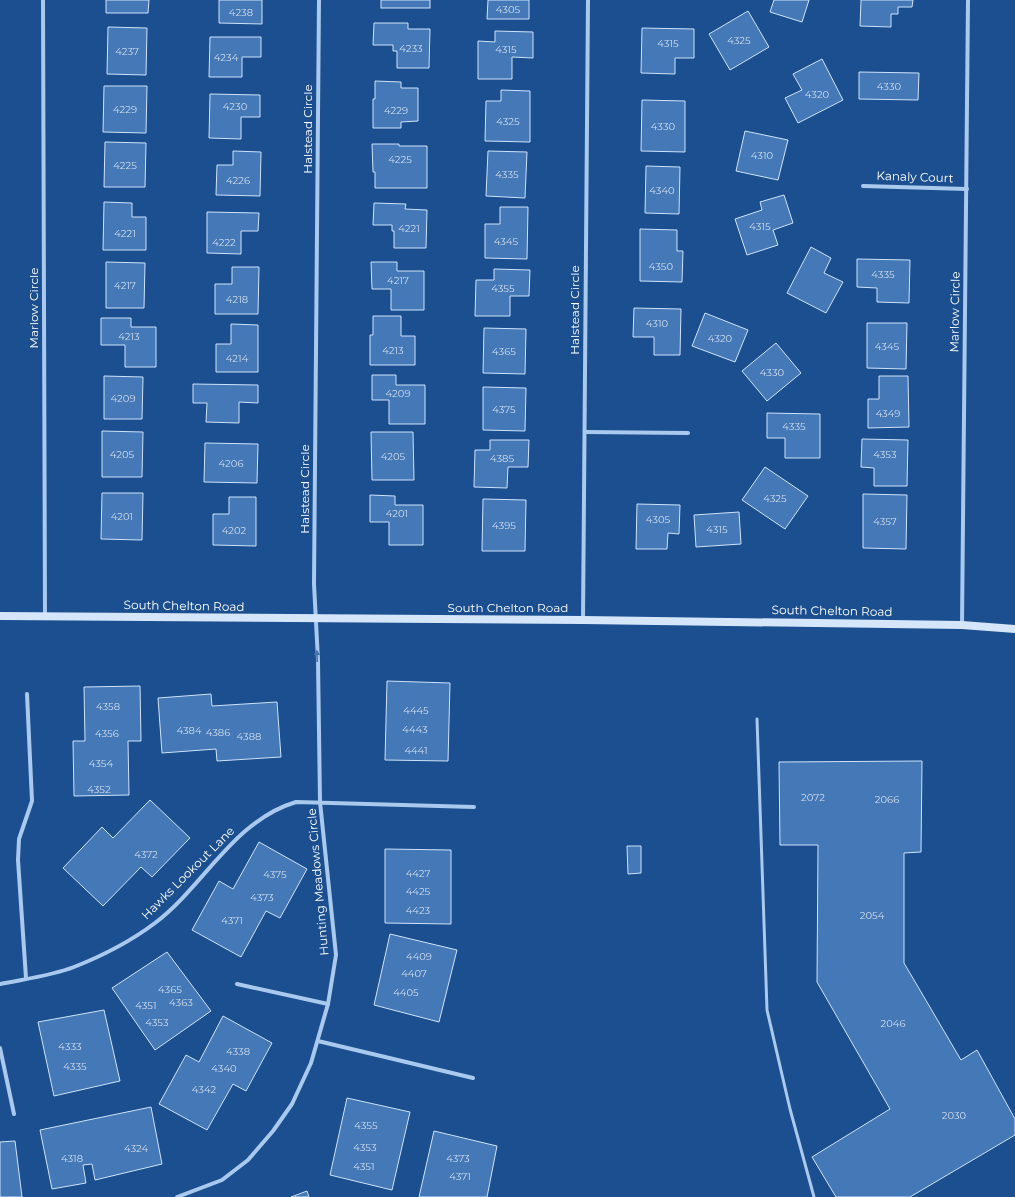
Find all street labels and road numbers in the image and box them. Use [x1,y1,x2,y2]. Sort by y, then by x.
street label: Halstead Circle [300,84,315,174]
street label: Kanaly Court [876,168,954,185]
street label: Halstead Circle [567,265,582,355]
street label: Marlow Circle [26,267,41,349]
street label: Marlow Circle [946,271,963,353]
street label: Halstead Circle [297,444,312,534]
street label: South Chelton Road [123,597,245,614]
street label: South Chelton Road [448,600,568,615]
street label: South Chelton Road [771,602,893,619]
street label: Hunting Meadows Circle [304,808,331,956]
street label: Hawks Lookout Lane [138,823,237,922]

